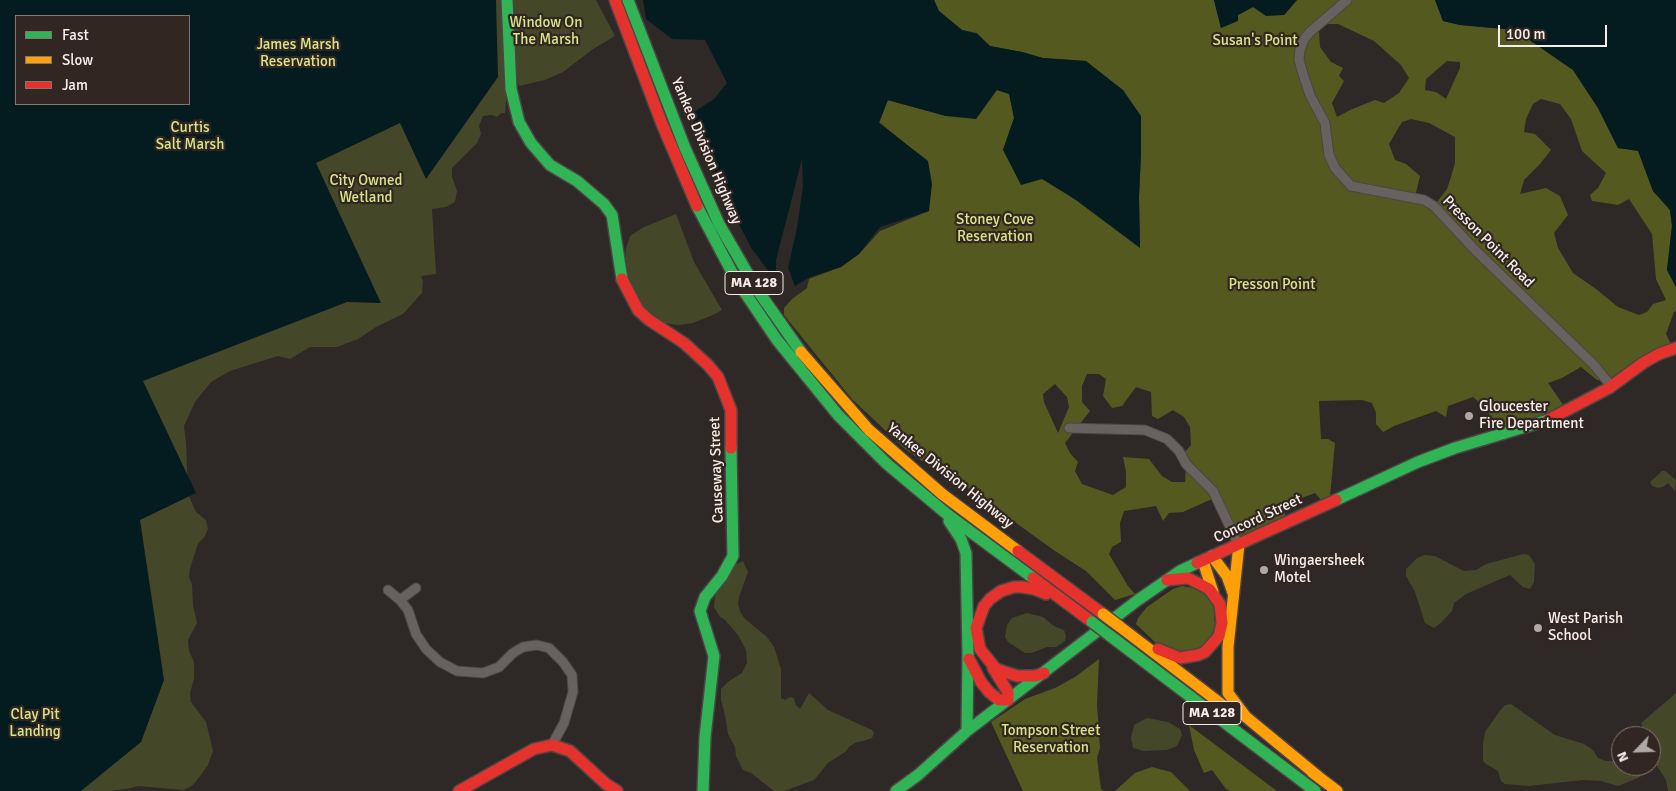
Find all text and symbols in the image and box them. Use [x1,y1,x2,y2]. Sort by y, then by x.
park label: Window On The Marsh [510,14,582,49]
legend [15,15,190,105]
scale bar [1501,15,1610,47]
text: 100 m [1506,25,1546,43]
text: Fast [62,26,89,44]
park label: Susan's Point [1212,32,1298,50]
park label: James Marsh Reservation [256,36,340,71]
text: Slow [62,51,93,69]
street label: Yankee Division Highway [667,75,745,227]
text: Jam [62,76,88,94]
park label: Curtis Salt Marsh [156,119,224,154]
park label: City Owned Wetland [329,172,403,207]
street label: Presson Point Road [1438,192,1538,292]
park label: Stoney Cove Reservation [956,211,1034,246]
road number: MA 128 [725,272,783,294]
park label: Presson Point [1229,276,1315,294]
place label: Gloucester Fire Department [1479,398,1584,433]
marker: Gloucester Fire Department [1463,410,1475,422]
street label: Causeway Street [706,417,728,523]
street label: Yankee Division Highway [883,419,1017,533]
street label: Concord Street [1211,491,1305,547]
place label: Wingaersheek Motel [1274,552,1365,587]
marker: Wingaersheek Motel [1258,564,1270,576]
place label: West Parish School [1548,610,1623,645]
marker: West Parish School [1532,622,1544,634]
road number: MA 128 [1183,701,1241,724]
park label: Clay Pit Landing [9,706,61,741]
park label: Tompson Street Reservation [1002,722,1100,757]
north arrow [1611,726,1661,776]
text: N [1613,749,1633,765]

